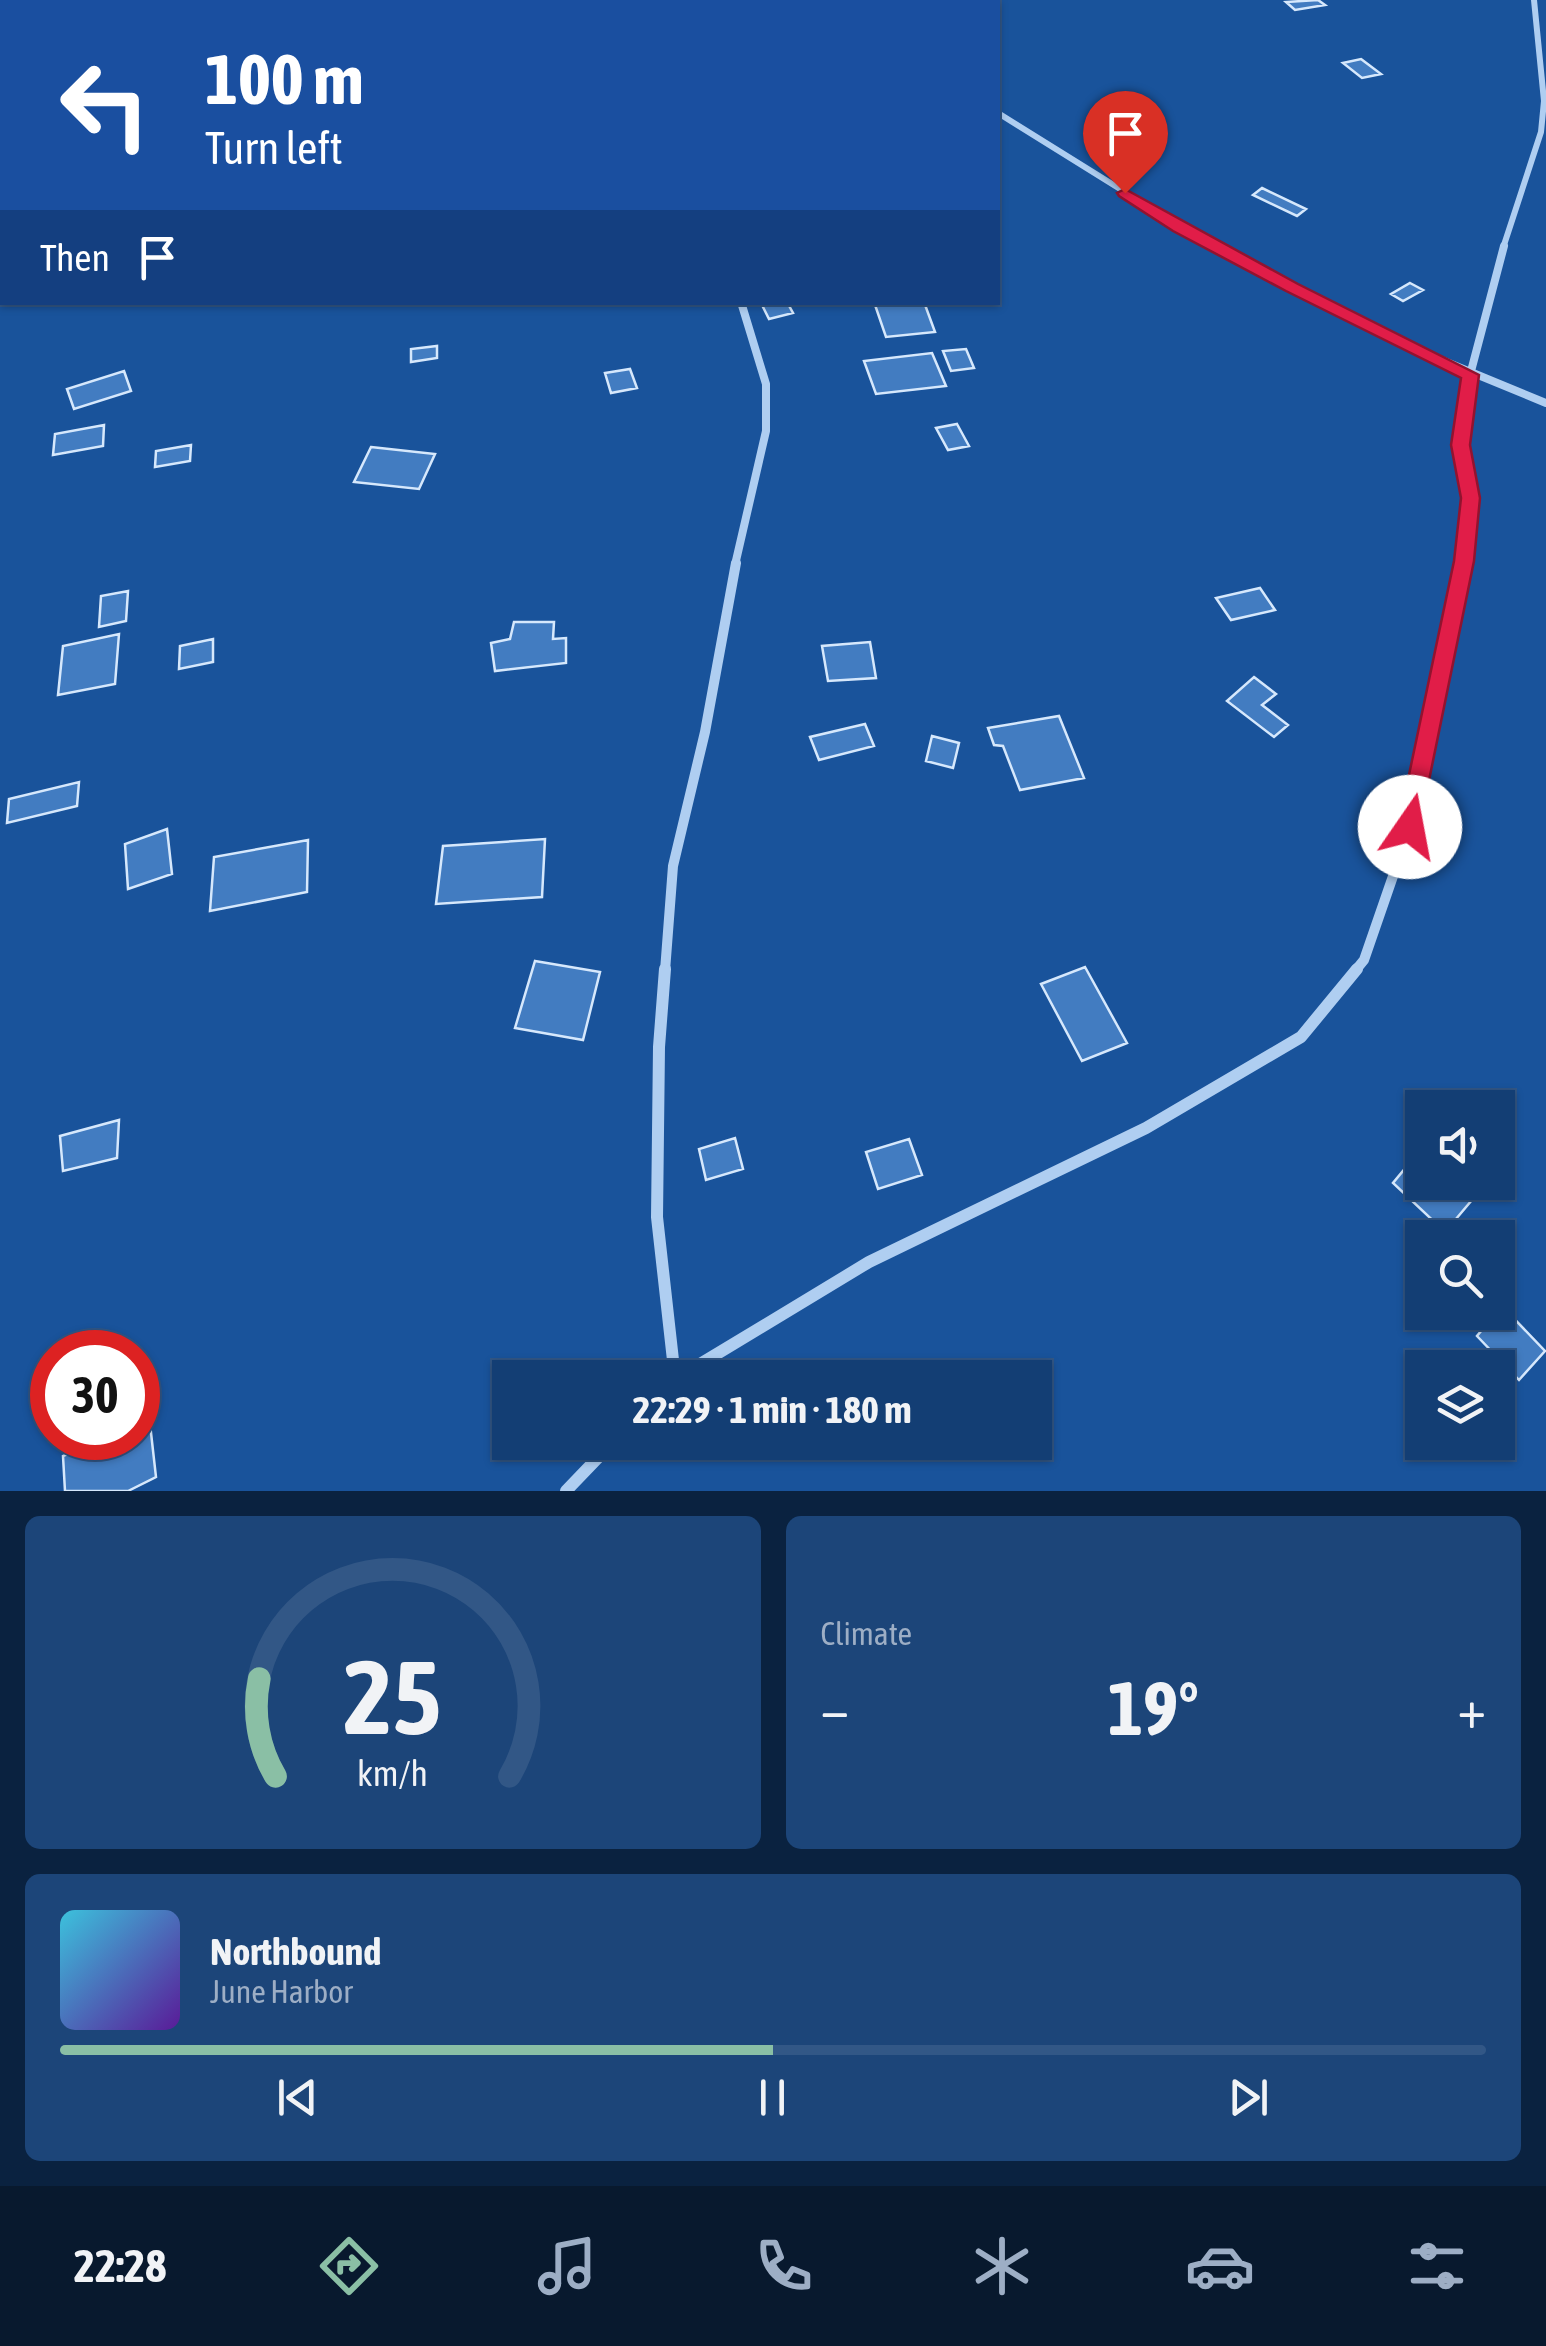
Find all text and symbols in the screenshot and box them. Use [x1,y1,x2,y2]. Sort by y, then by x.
text: 100 m [205,39,364,119]
icon: left [40,40,170,170]
pin [1083,91,1168,194]
icon: arrive [1098,106,1153,161]
text: Turn left [205,122,343,174]
icon: arrive [130,230,185,285]
text: Then [40,236,110,279]
position arrow [1358,775,1462,879]
map controls [1405,1090,1515,1460]
button: sound [1405,1090,1515,1200]
button: search [1405,1220,1515,1330]
speed limit sign: 30 [30,1330,160,1460]
button: layers [1405,1350,1515,1460]
text: 22:29 · 1 min · 180 m [632,1388,912,1431]
text: Climate [821,1615,912,1652]
text: 25 [344,1637,442,1756]
text: 19° [1108,1665,1199,1751]
text: − [821,1677,849,1740]
text: + [1457,1677,1486,1740]
text: km/h [357,1753,428,1794]
text: Northbound [210,1930,381,1973]
text: June Harbor [210,1973,353,2010]
icon: previous [270,2070,325,2125]
icon: pause [745,2070,800,2125]
icon: next [1221,2070,1276,2125]
icon: directions [314,2231,384,2301]
icon: music [532,2231,602,2301]
icon: phone [749,2231,819,2301]
icon: climate [967,2231,1037,2301]
icon: car [1185,2231,1255,2301]
icon: filters [1402,2231,1472,2301]
text: 22:28 [74,2240,166,2292]

